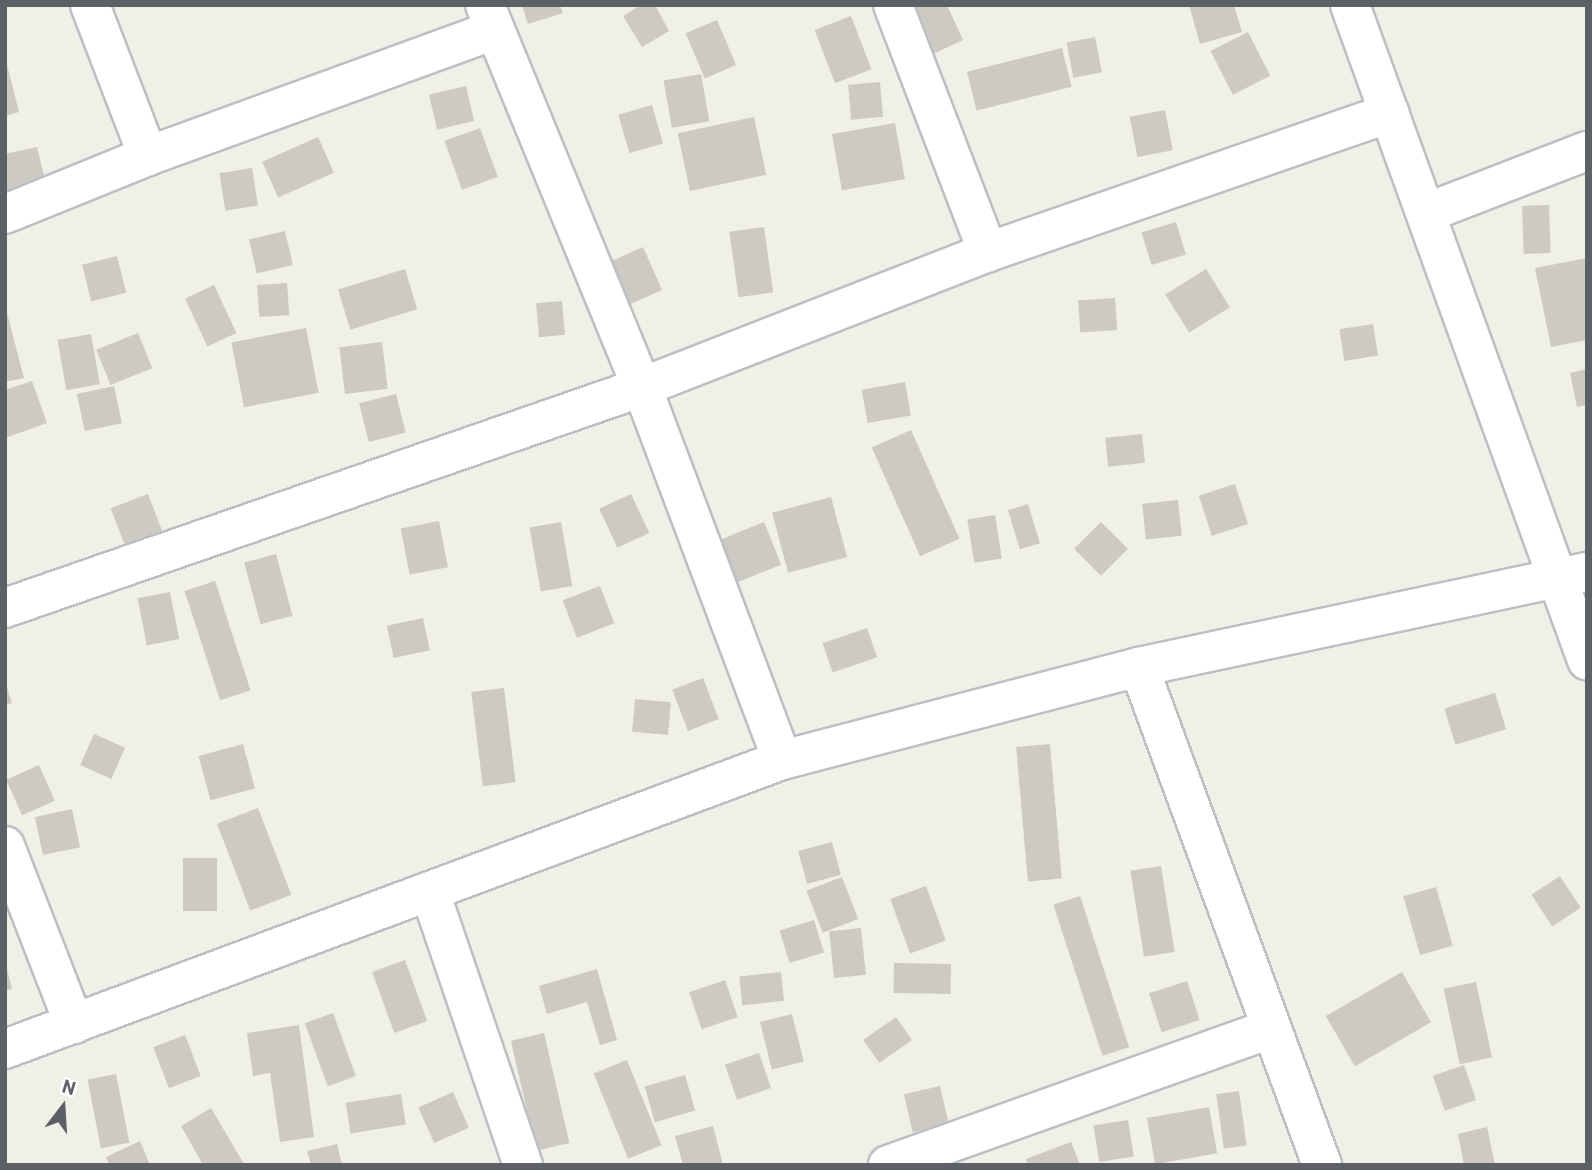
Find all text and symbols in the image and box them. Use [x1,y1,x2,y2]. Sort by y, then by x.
north arrow [28,1072,98,1142]
text: N [60,1074,79,1099]

